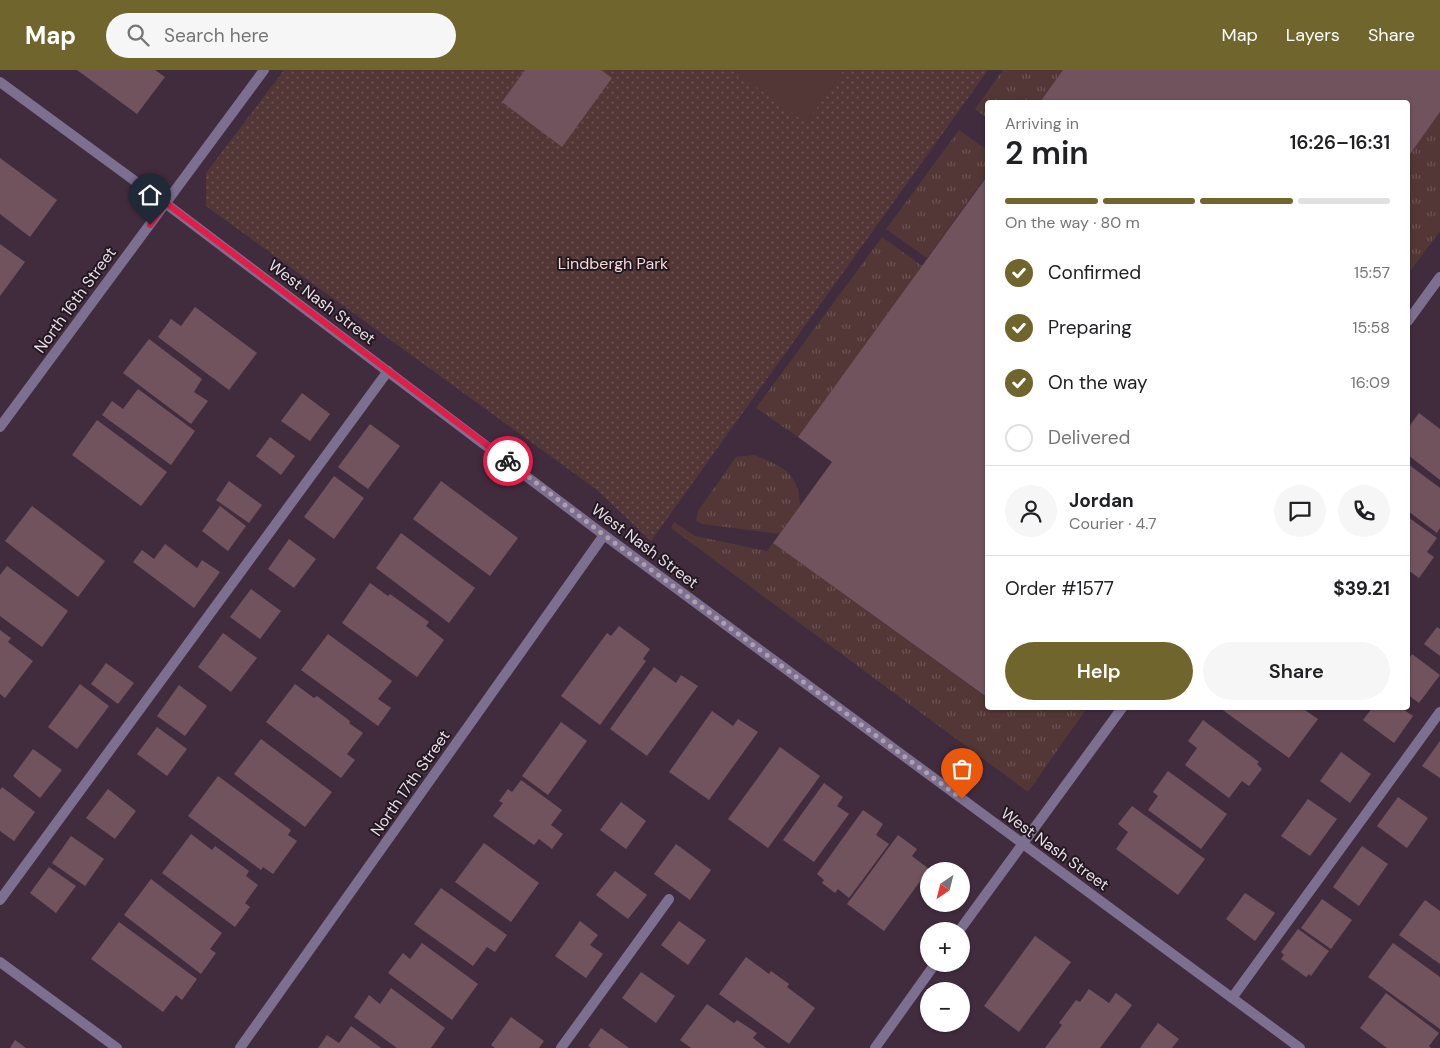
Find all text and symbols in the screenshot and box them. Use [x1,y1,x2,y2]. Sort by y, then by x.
search box [106,13,456,58]
text: Map [25,20,76,51]
icon: search [124,21,152,49]
text: Search here [164,23,269,48]
text: Map [1222,23,1258,47]
text: Layers [1286,23,1340,47]
text: Share [1368,23,1415,47]
text: Arriving in [1005,113,1079,134]
text: 16:26–16:31 [1290,130,1390,155]
text: 2 min [1005,132,1089,174]
pin [129,174,171,225]
icon: home [136,181,164,209]
text: On the way · 80 m [1005,212,1140,233]
street label: North 16th Street [29,243,121,357]
park label: Lindbergh Park [558,253,668,274]
street label: West Nash Street [264,255,380,349]
icon: check [1005,259,1033,287]
text: Confirmed [1048,260,1141,285]
text: 15:57 [1354,262,1390,283]
icon: check [1005,314,1033,342]
text: Preparing [1048,315,1132,340]
text: 15:58 [1353,317,1390,338]
icon: check [1005,369,1033,397]
text: On the way [1048,370,1148,395]
text: 16:09 [1351,372,1390,393]
text: Delivered [1048,425,1130,450]
courier [483,436,533,486]
icon: bike [494,447,522,475]
button: person [1005,485,1057,537]
button: chat [1274,485,1326,537]
button: phone [1338,485,1390,537]
text: Jordan [1069,488,1134,513]
street label: West Nash Street [587,499,703,593]
text: Courier · 4.7 [1069,513,1157,534]
text: Order #1577 [1005,576,1114,601]
text: $39.21 [1333,576,1390,601]
button: Help [1005,642,1193,700]
button: Share [1203,642,1390,700]
street label: North 17th Street [366,726,454,840]
pin [941,748,983,799]
icon: bag [948,755,976,783]
street label: West Nash Street [997,803,1113,895]
north arrow [920,862,970,912]
map controls [920,862,970,1032]
button: + [920,922,970,972]
button: − [920,982,970,1032]

